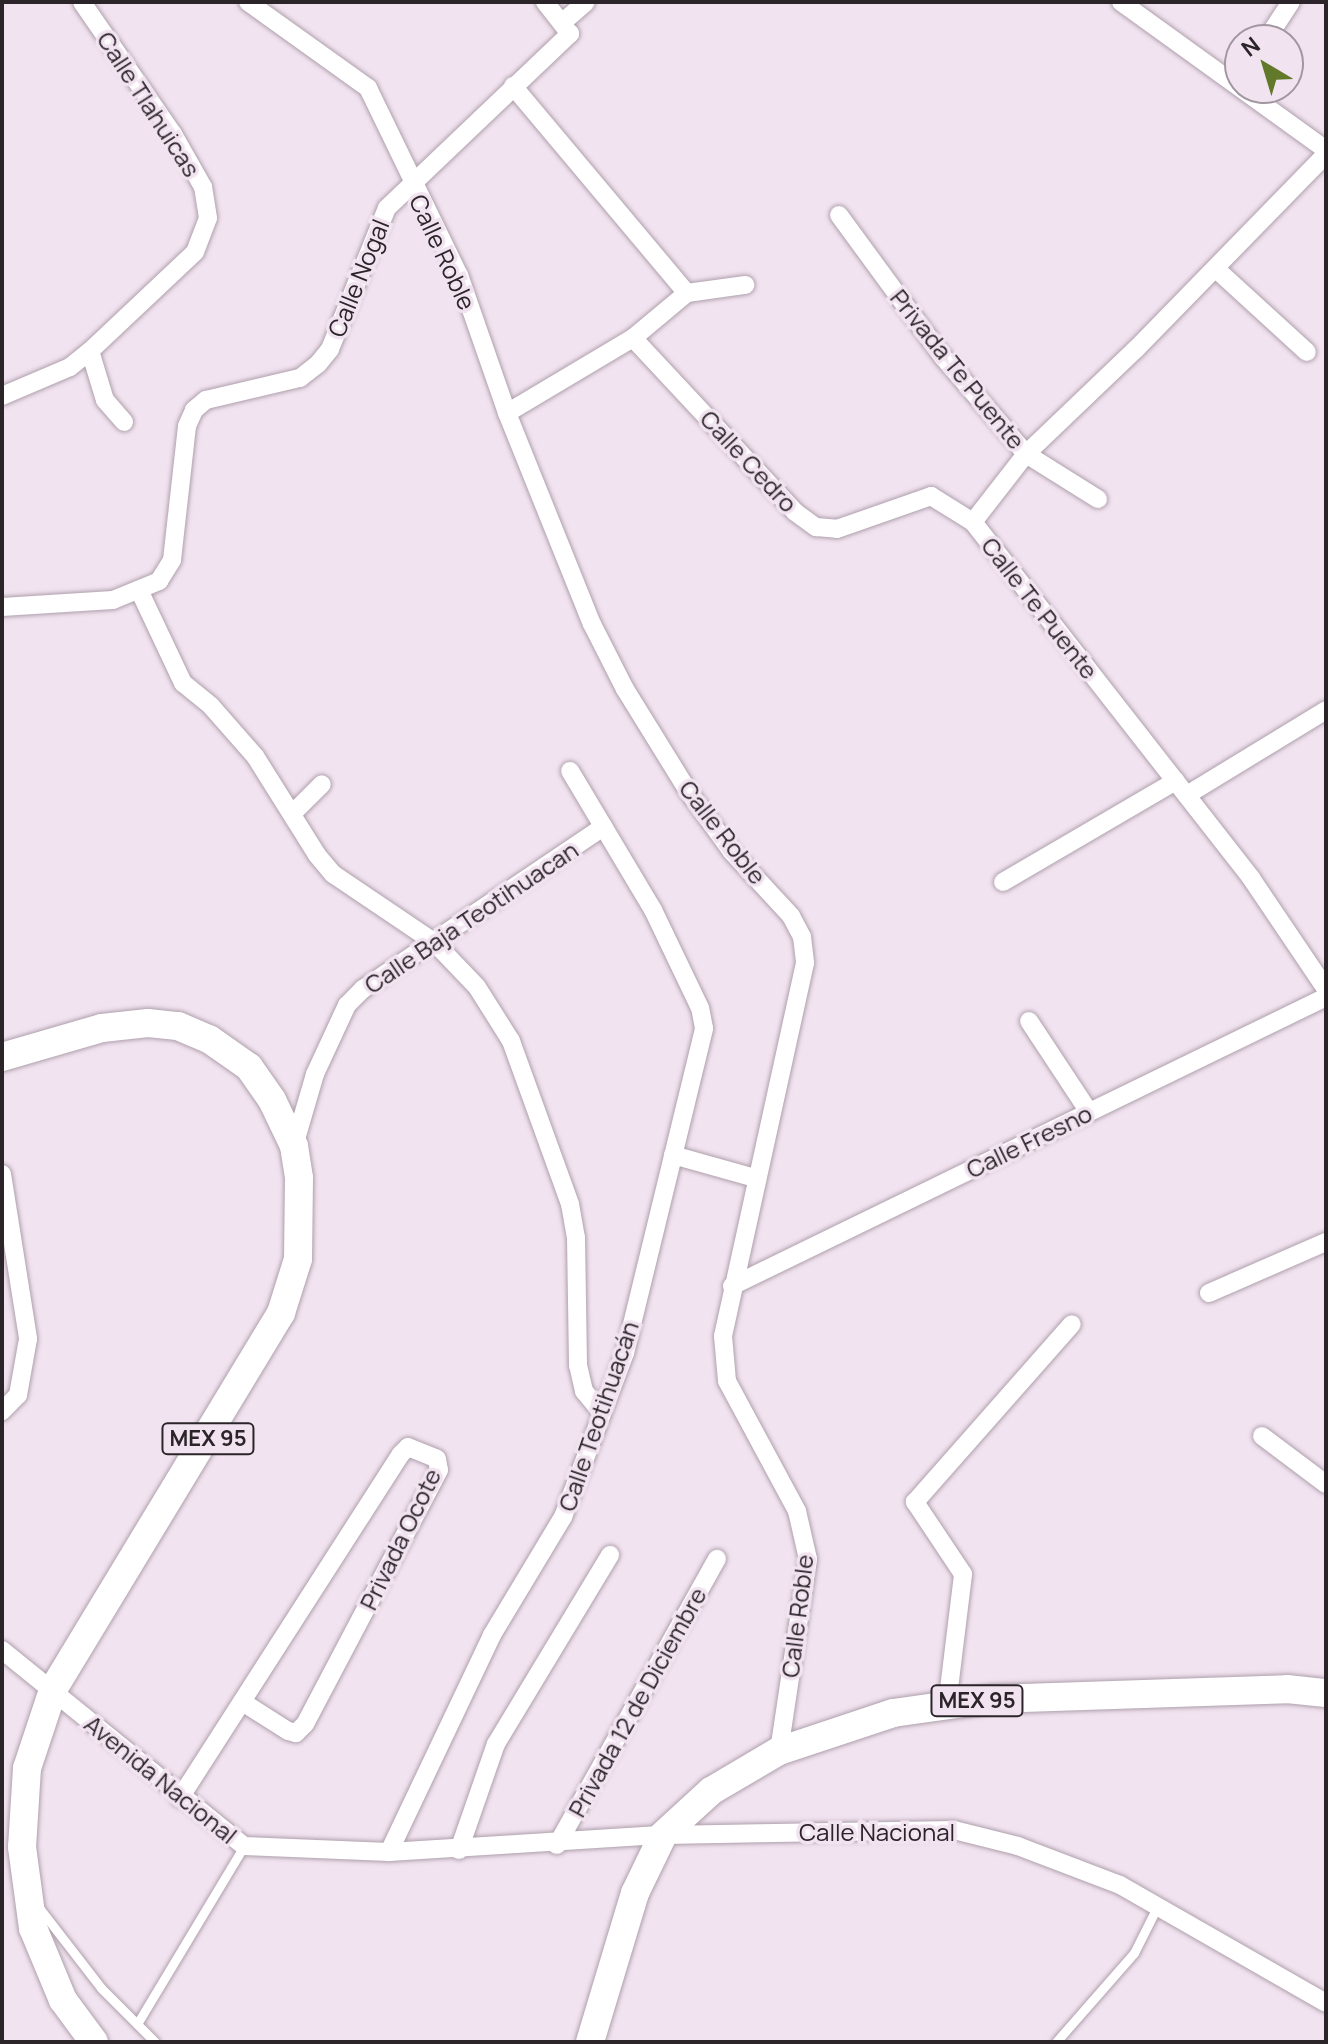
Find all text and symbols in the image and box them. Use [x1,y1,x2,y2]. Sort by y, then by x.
north arrow [1224,24,1304,104]
street label: Calle Tlahuicas [91,26,207,182]
text: N [1235,30,1266,63]
street label: Calle Roble [404,190,482,314]
street label: Calle Nogal [321,215,395,341]
street label: Privada Te Puente [885,283,1031,455]
street label: Calle Cedro [695,404,803,518]
street label: Calle Te Puente [976,532,1104,684]
street label: Calle Roble [674,774,772,890]
street label: Calle Baja Teotihuacan [359,835,583,999]
street label: Calle Fresno [962,1098,1096,1184]
street label: Calle Teotihuacán [552,1317,644,1515]
road number: MEX 95 [160,1421,256,1457]
street label: Privada Ocote [353,1464,447,1614]
street label: Calle Roble [775,1553,819,1679]
street label: Privada 12 de Diciembre [562,1582,712,1822]
road number: MEX 95 [929,1683,1025,1719]
street label: Avenida Nacional [79,1709,243,1849]
street label: Calle Nacional [799,1818,955,1846]

